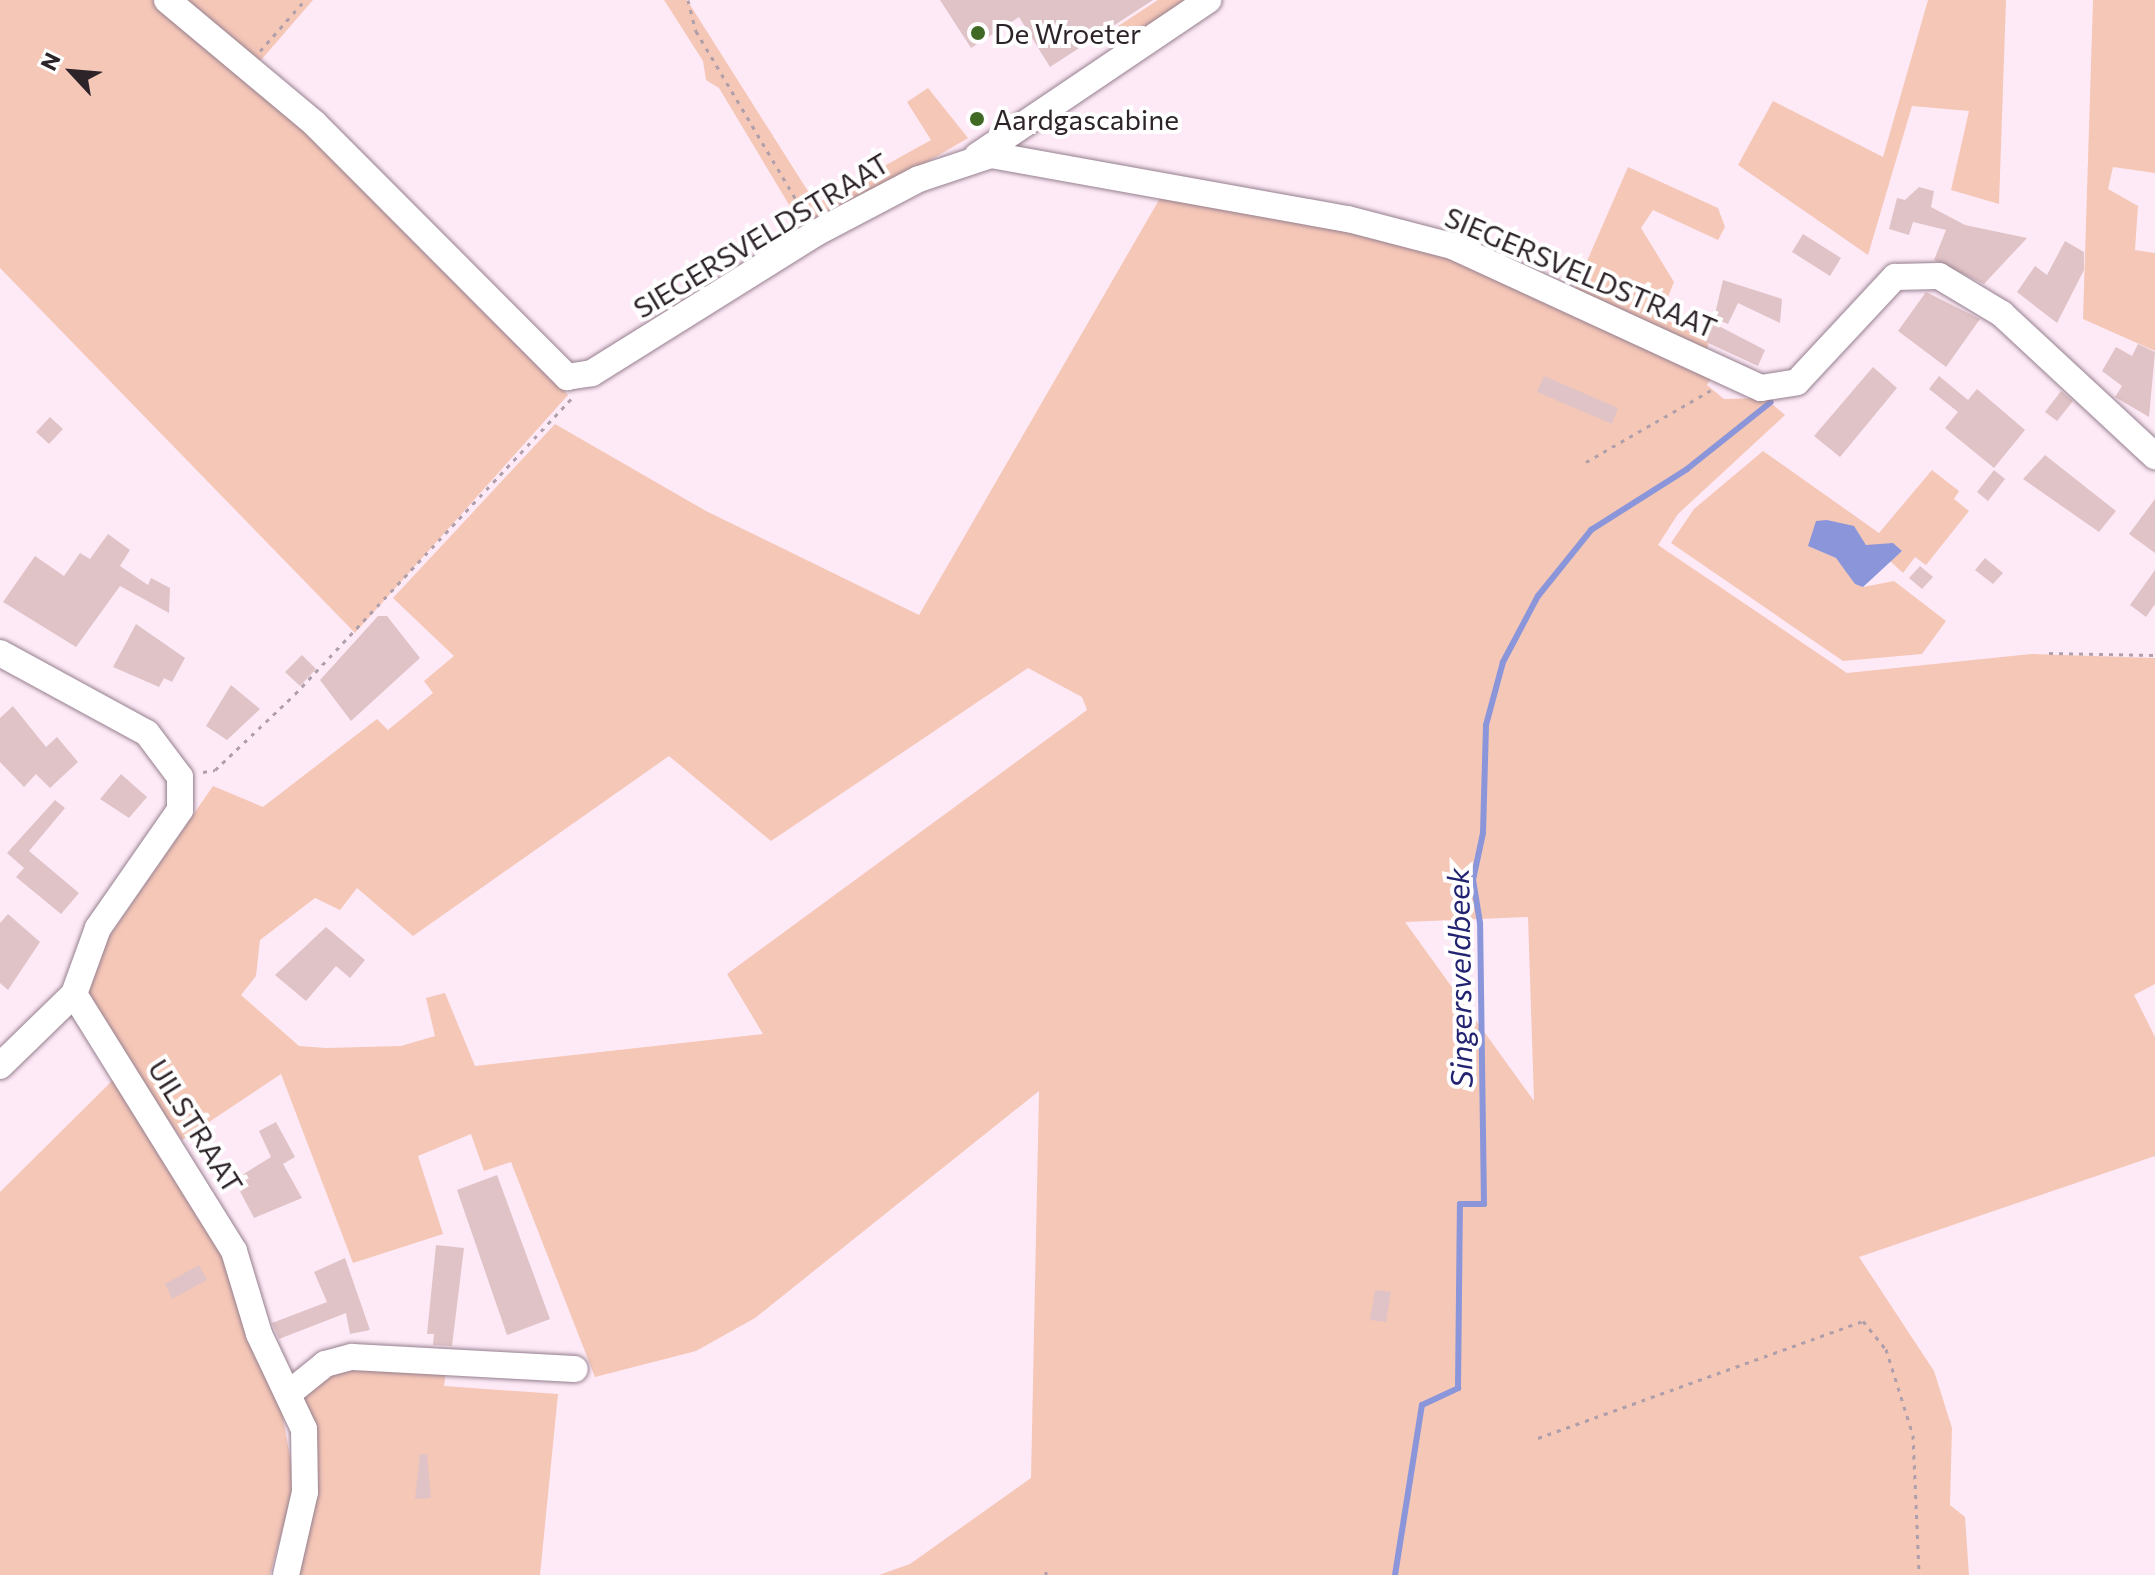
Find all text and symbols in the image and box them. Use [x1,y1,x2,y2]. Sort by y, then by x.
place label: De Wroeter [994,16,1141,50]
marker: De Wroeter [969,24,987,42]
north arrow [32,32,112,112]
text: N [34,48,66,75]
place label: Aardgascabine [993,102,1179,136]
marker: Aardgascabine [968,110,986,128]
street label: SIEGERSVELDSTRAAT [627,145,895,325]
street label: SIEGERSVELDSTRAAT [1440,199,1722,345]
water label: Singersveldbeek [1439,868,1479,1088]
street label: UILSTRAAT [142,1053,250,1199]

